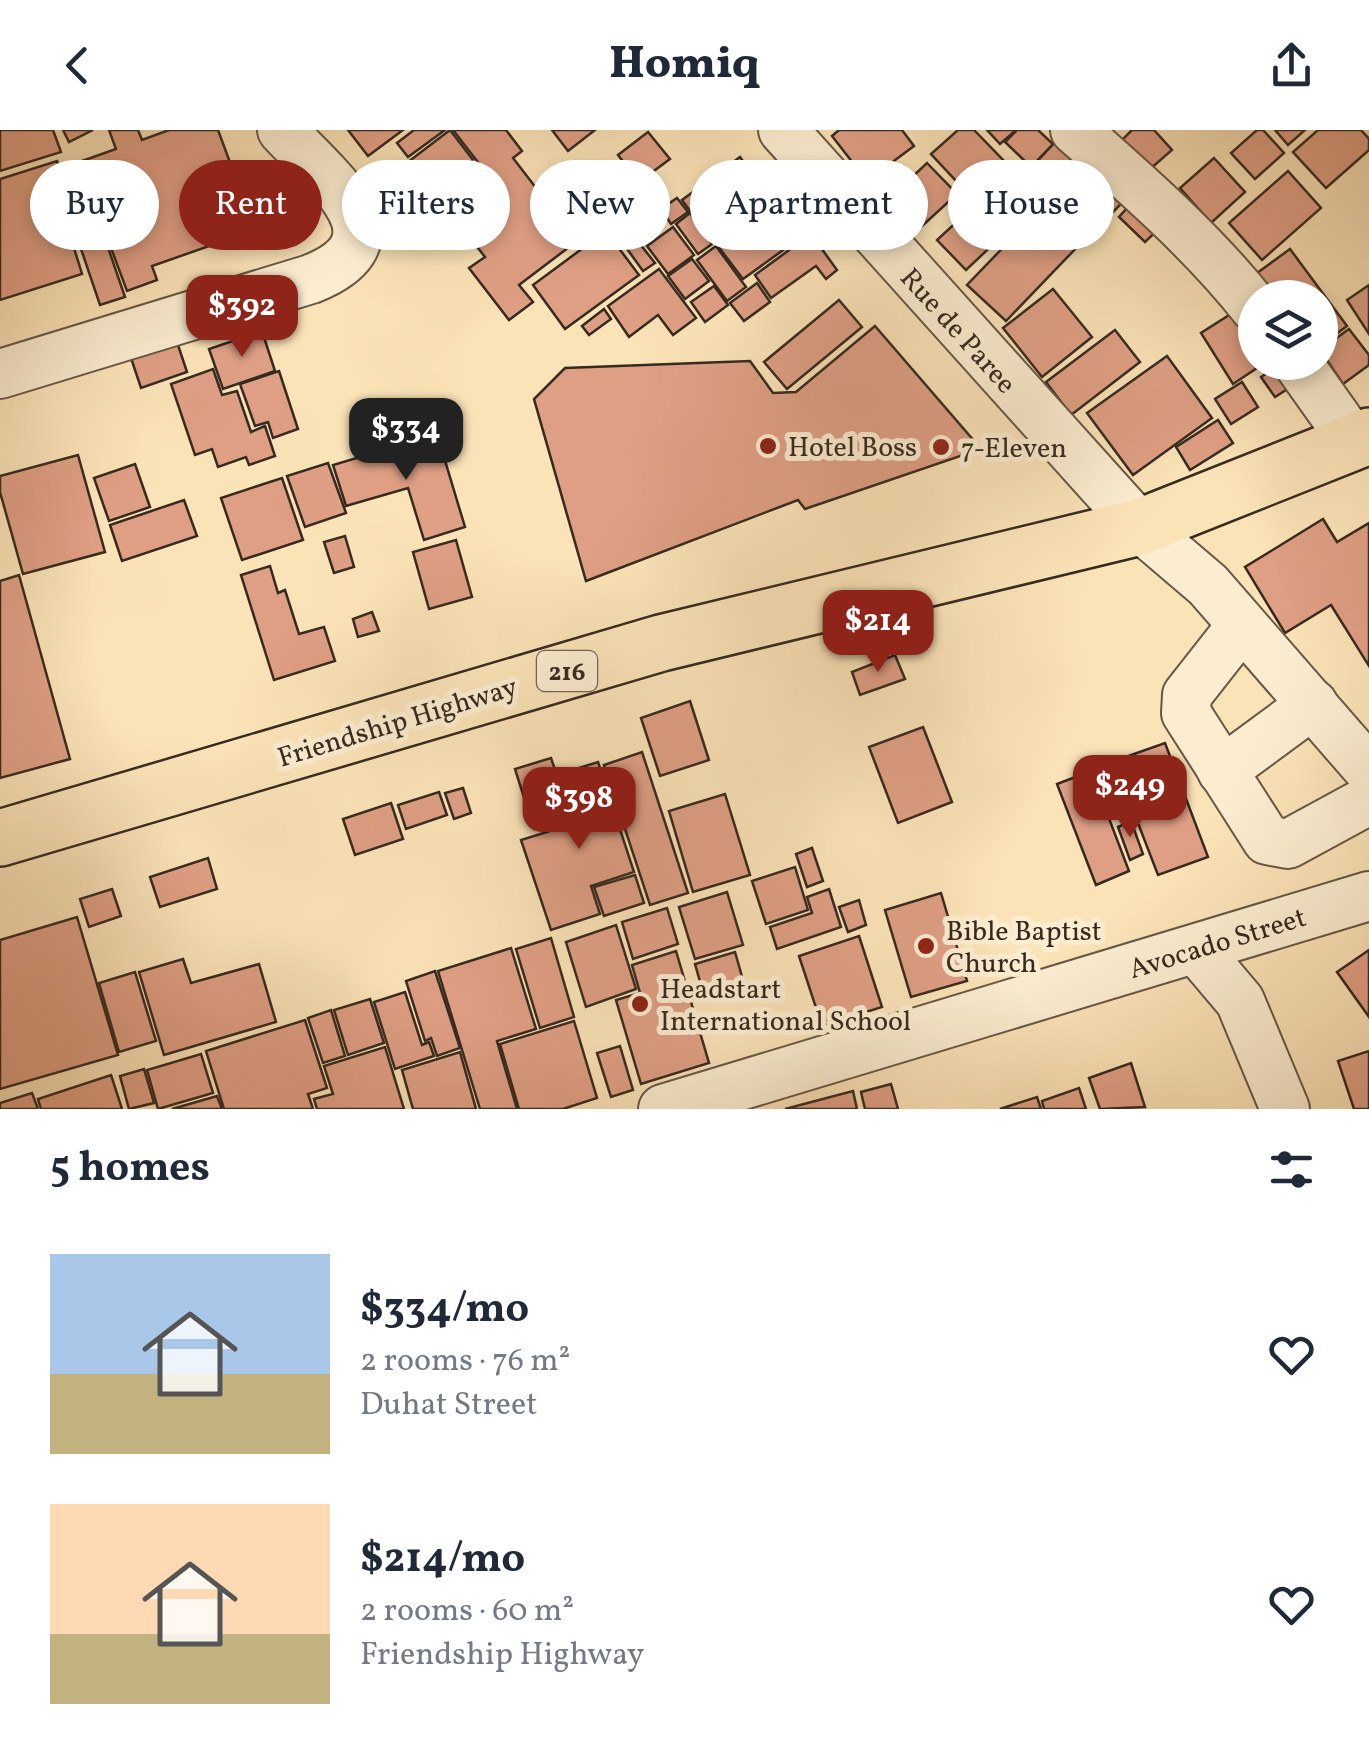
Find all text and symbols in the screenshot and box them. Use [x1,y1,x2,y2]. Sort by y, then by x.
text: Homiq [609,34,760,97]
icon: back [50,38,105,93]
icon: share [1264,38,1319,93]
chip: Buy [30,160,159,250]
chip: Rent [179,160,322,250]
chip: Filters [342,160,510,250]
chip: New [530,160,670,250]
chip: Apartment [690,160,928,250]
chip: House [948,160,1114,250]
street label: Rue de Paree [890,260,1024,403]
pin: $392 [183,275,301,360]
map controls [1238,280,1338,380]
button: layers [1238,280,1338,380]
text: $392 [208,285,276,329]
pin: $334 [347,398,465,483]
text: $334 [371,408,441,452]
place label: Hotel Boss [788,429,917,468]
place label: 7-Eleven [961,430,1067,469]
marker: Hotel Boss [757,435,779,457]
marker: 7-Eleven [930,436,952,458]
pin: $214 [819,590,937,675]
text: $214 [845,600,911,644]
road number: 216 [537,651,597,691]
street label: Friendship Highway [273,668,522,778]
pin: $249 [1071,755,1189,840]
text: $249 [1095,765,1165,809]
pin: $398 [520,767,638,852]
text: $398 [545,777,613,821]
street label: Avocado Street [1124,899,1311,990]
place label: Bible Baptist Church [946,913,1102,984]
marker: Bible Baptist Church [915,935,937,957]
place label: Headstart International School [660,971,911,1042]
marker: Headstart International School [629,993,651,1015]
text: 5 homes [50,1140,210,1199]
icon: filters [1264,1142,1319,1197]
text: $334/mo [360,1281,529,1340]
icon: home [130,1294,250,1414]
icon: heart [1264,1327,1319,1382]
text: 2 rooms · 76 m² [360,1340,570,1384]
text: Duhat Street [360,1384,537,1428]
text: $214/mo [360,1531,525,1590]
icon: home [130,1544,250,1664]
icon: heart [1264,1577,1319,1632]
text: 2 rooms · 60 m² [360,1590,574,1634]
text: Friendship Highway [360,1634,644,1678]

